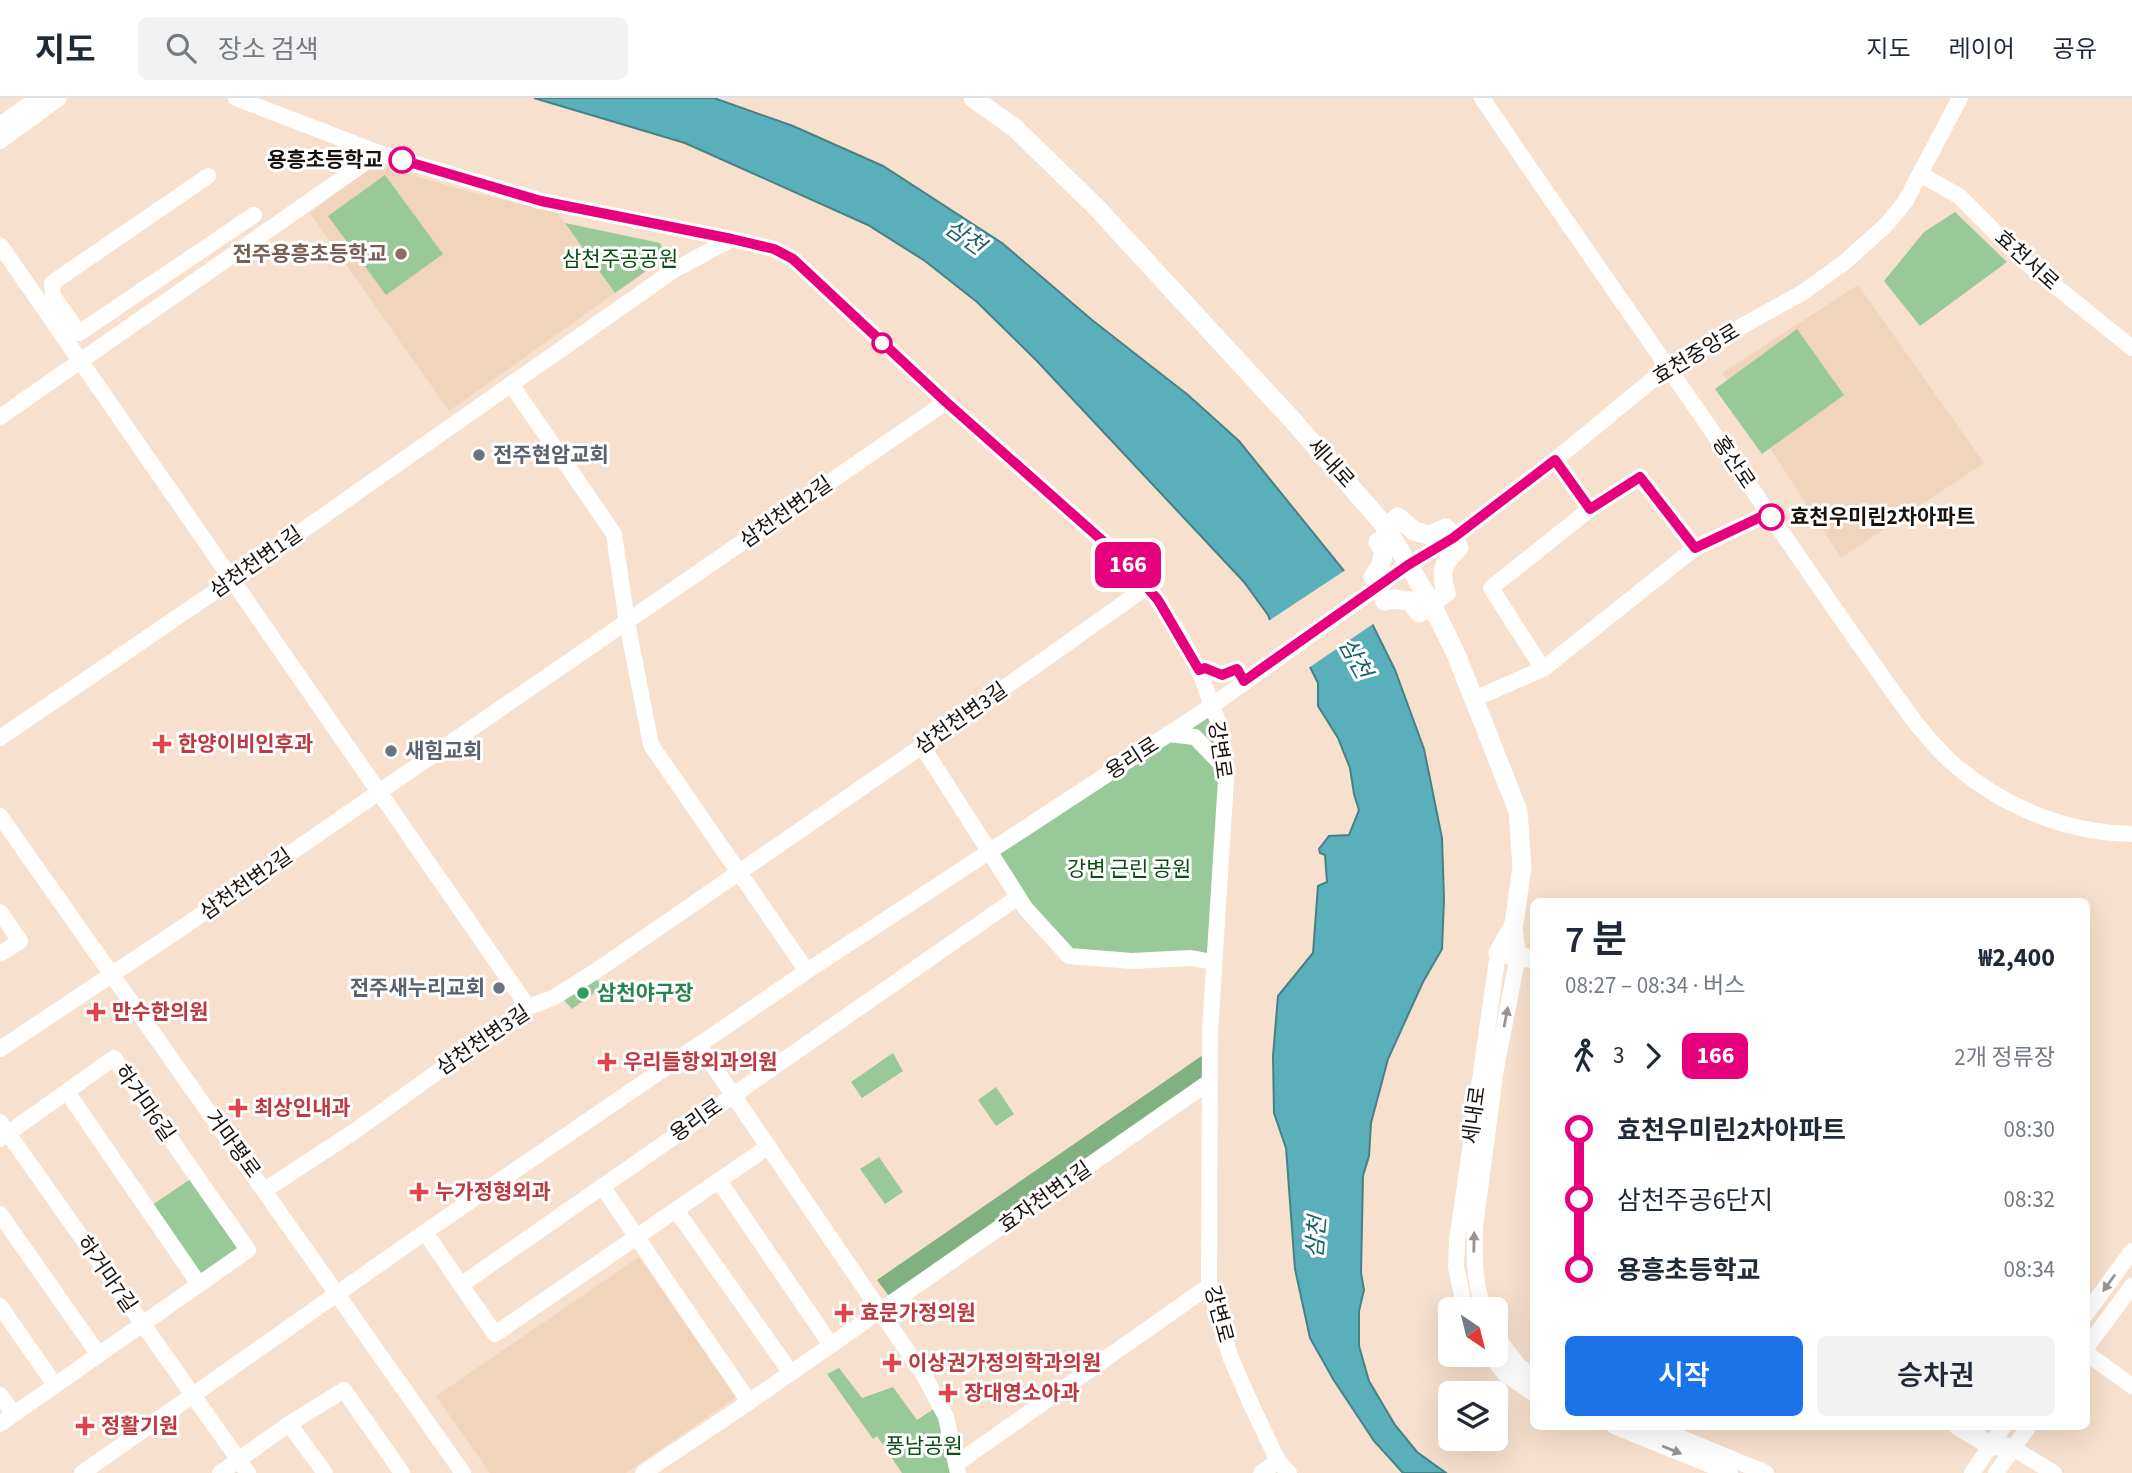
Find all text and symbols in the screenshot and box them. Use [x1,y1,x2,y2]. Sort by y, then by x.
search box [138,17,628,80]
text: 지도 [35,27,96,74]
icon: search [162,29,200,67]
text: 장소 검색 [218,31,319,68]
text: 지도 [1866,32,1911,67]
text: 레이어 [1949,32,2015,67]
text: 공유 [2053,32,2097,67]
place label: 용흥초등학교 [267,145,383,175]
marker: 용흥초등학교 [389,147,415,173]
water label: 삼천 [938,211,994,264]
street label: 효천서로 [1988,223,2066,297]
place label: 전주용흥초등학교 [232,239,387,269]
park label: 삼천주공공원 [562,244,678,274]
marker: 전주용흥초등학교 [393,246,409,262]
street label: 효천중앙로 [1647,316,1745,392]
unlabelled marker [872,333,892,353]
street label: 홍산로 [1705,430,1763,494]
street label: 세내로 [1300,431,1362,495]
place label: 전주현암교회 [493,440,609,470]
marker: 전주현암교회 [471,447,487,463]
street label: 삼천천변2길 [734,469,838,555]
place label: 효천우미린2차아파트 [1790,502,1975,532]
marker: 효천우미린2차아파트 [1758,504,1784,530]
street label: 삼천천변1길 [204,519,308,605]
line badge: 166 [1088,542,1168,588]
text: 166 [1109,547,1147,582]
water label: 삼천 [1330,631,1381,687]
street label: 삼천천변3길 [909,675,1013,761]
street label: 강변로 [1201,719,1239,781]
place label: 한양이비인후과 [178,729,313,759]
street label: 용리로 [1100,730,1164,786]
marker: 한양이비인후과 [152,734,172,754]
place label: 새힘교회 [405,736,482,766]
marker: 새힘교회 [383,743,399,759]
street label: 삼천천변2길 [194,841,298,927]
park label: 강변 근린 공원 [1067,854,1191,884]
text: 7 분 [1565,913,1627,967]
text: ₩2,400 [1979,939,2055,976]
text: 08:27 – 08:34 · 버스 [1565,969,1745,1002]
place label: 전주새누리교회 [350,973,485,1003]
place label: 삼천야구장 [597,978,694,1008]
marker: 전주새누리교회 [491,980,507,996]
marker: 삼천야구장 [575,985,591,1001]
place label: 만수한의원 [112,997,209,1027]
street label: 삼천천변3길 [430,998,536,1082]
marker: 만수한의원 [86,1002,106,1022]
one-way arrow [1501,1006,1512,1028]
icon: walk [1565,1037,1603,1075]
icon: forward [1634,1037,1672,1075]
text: 166 [1696,1038,1734,1073]
text: 3 [1613,1039,1624,1072]
text: 2개 정류장 [1954,1041,2055,1074]
place label: 우리들항외과의원 [623,1047,778,1077]
marker: 우리들항외과의원 [597,1052,617,1072]
street label: 하거마6길 [108,1058,182,1148]
street label: 세내로 [1455,1084,1493,1146]
street label: 용리로 [664,1091,728,1149]
place label: 최상인내과 [254,1093,351,1123]
marker: 최상인내과 [228,1098,248,1118]
street label: 거마평로 [198,1104,268,1184]
text: 효천우미린2차아파트 [1617,1112,1846,1149]
text: 08:30 [2004,1113,2055,1146]
street label: 효자천변1길 [993,1154,1097,1240]
place label: 누가정형외과 [435,1177,551,1207]
marker: 누가정형외과 [409,1182,429,1202]
text: 삼천주공6단지 [1617,1182,1773,1219]
text: 08:32 [2004,1183,2055,1216]
water label: 삼천 [1298,1212,1335,1260]
street label: 하거마7길 [70,1229,144,1319]
one-way arrow [1469,1231,1480,1253]
text: 용흥초등학교 [1617,1252,1761,1289]
text: 08:34 [2004,1253,2055,1286]
one-way arrow [2102,1274,2116,1292]
street label: 강변로 [1197,1282,1241,1346]
north arrow [1438,1297,1508,1367]
map controls [1438,1297,1508,1451]
place label: 효문가정의원 [860,1298,976,1328]
marker: 효문가정의원 [834,1303,854,1323]
button: 시작 [1565,1336,1803,1416]
button: 승차권 [1817,1336,2055,1416]
place label: 이상권가정의학과의원 [908,1348,1101,1378]
marker: 이상권가정의학과의원 [882,1353,902,1373]
place label: 장대영소아과 [964,1378,1080,1408]
button: layers [1438,1381,1508,1451]
marker: 장대영소아과 [938,1383,958,1403]
place label: 정활기원 [101,1411,178,1441]
marker: 정활기원 [75,1416,95,1436]
park label: 풍남공원 [885,1431,963,1461]
one-way arrow [1661,1444,1682,1455]

